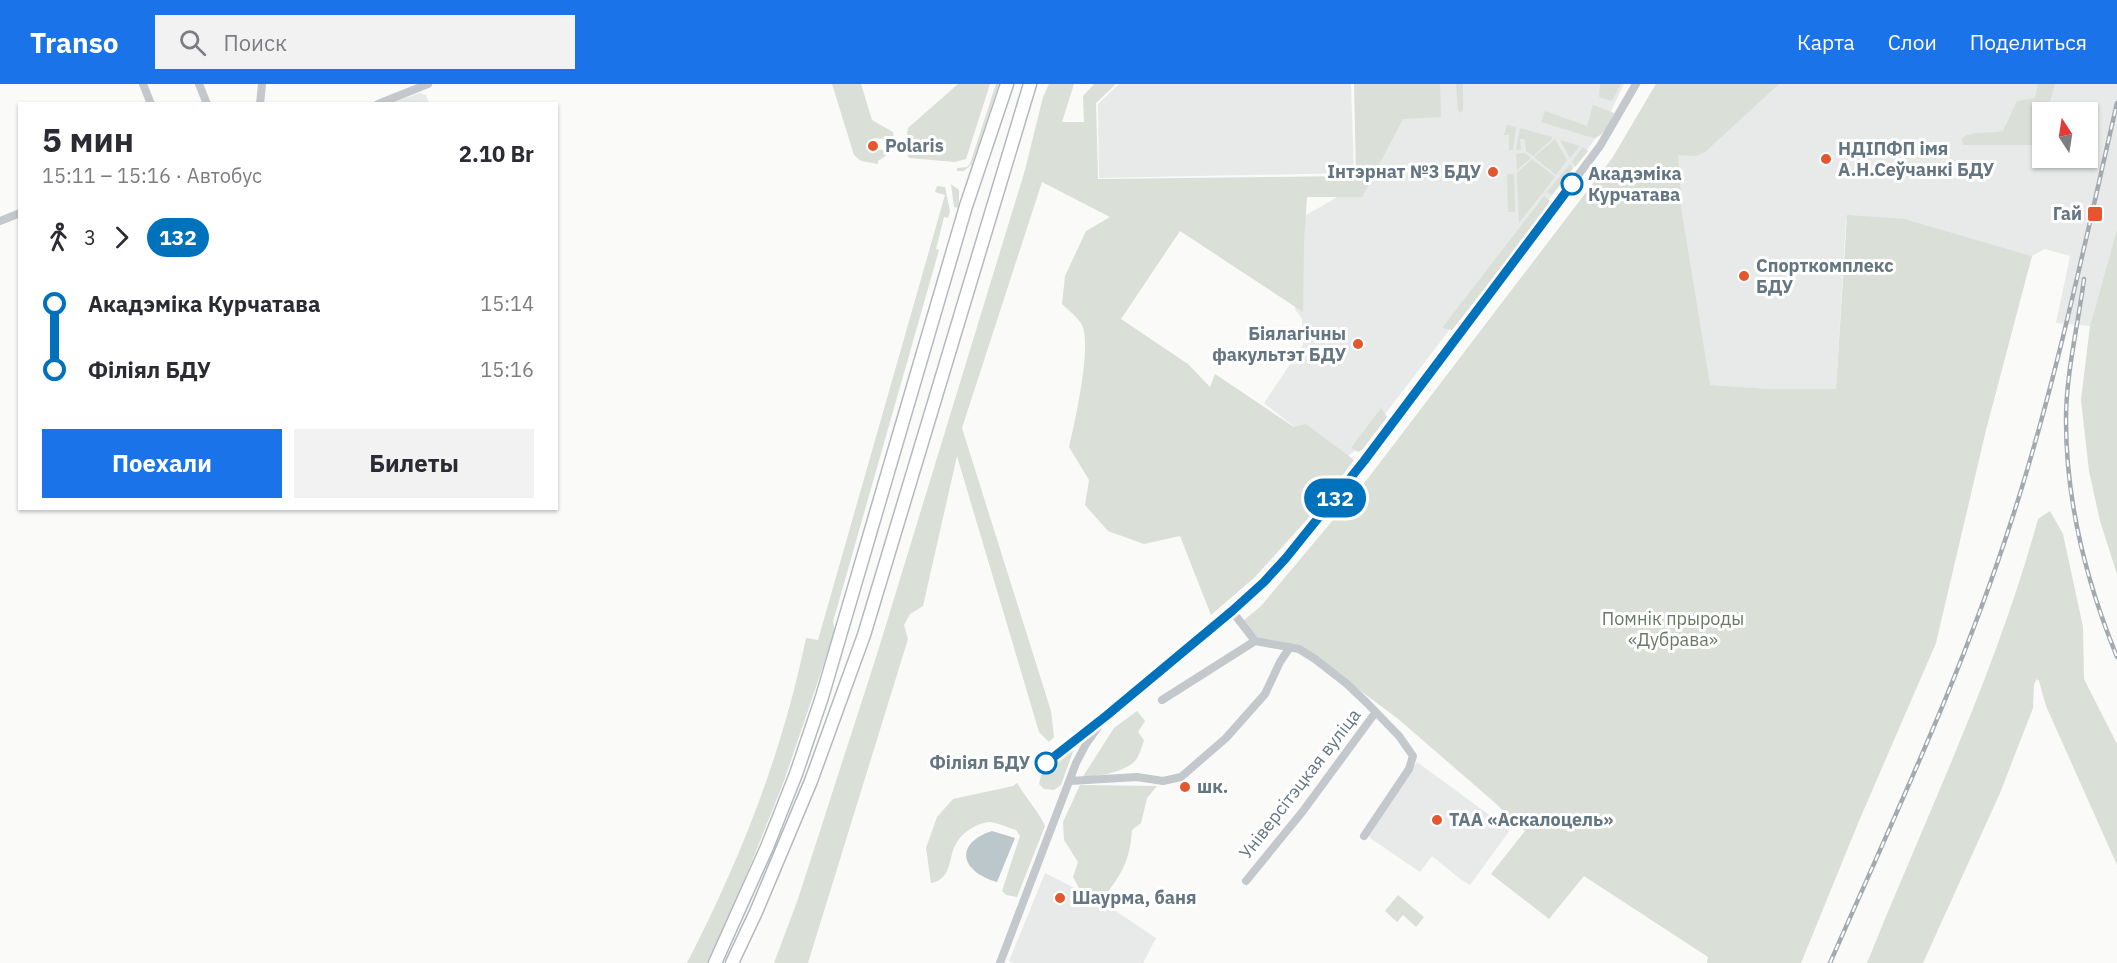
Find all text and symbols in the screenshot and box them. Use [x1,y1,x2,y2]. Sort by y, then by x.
search box [155,15,575,69]
text: Transo [30,24,119,61]
icon: search [176,26,209,59]
text: Поиск [224,28,287,57]
text: Карта [1797,28,1855,56]
text: Слои [1888,28,1937,56]
text: Поделиться [1970,28,2087,56]
north arrow [2032,102,2098,168]
map controls [2032,102,2098,168]
text: 5 мин [42,118,134,161]
place label: Polaris [885,134,944,157]
place label: НДІПФП імя А.Н.Сеўчанкі БДУ [1838,137,1995,181]
text: 2.10 Br [459,139,534,168]
marker: Polaris [866,139,880,153]
marker: НДІПФП імя А.Н.Сеўчанкі БДУ [1819,152,1833,166]
place label: Інтэрнат №3 БДУ [1327,160,1482,183]
text: 15:11 – 15:16 · Автобус [42,162,262,189]
place label: Акадэміка Курчатава [1588,162,1682,206]
marker: Інтэрнат №3 БДУ [1486,165,1500,179]
marker: Акадэміка Курчатава [1561,173,1583,195]
place label: Гай [2053,202,2082,225]
marker: Гай [2086,205,2104,223]
icon: walk [42,221,75,254]
icon: forward [105,221,138,254]
text: 132 [159,223,197,251]
text: 3 [84,224,96,251]
place label: Спорткомплекс БДУ [1756,254,1894,298]
marker: Спорткомплекс БДУ [1737,269,1751,283]
text: Акадэміка Курчатава [88,289,321,318]
text: 15:14 [480,290,534,317]
place label: Біялагічны факультэт БДУ [1212,322,1347,366]
marker: Біялагічны факультэт БДУ [1351,337,1365,351]
text: Філіял БДУ [88,355,211,384]
text: 15:16 [480,356,534,383]
button: Поехали [42,429,282,498]
button: Билеты [294,429,534,498]
line badge: 132 [1300,478,1370,518]
text: 132 [1316,484,1354,512]
park label: Помнік прыроды «Дубрава» [1602,607,1744,651]
street label: Універсітэцкая вуліца [1234,704,1366,863]
place label: Філіял БДУ [929,751,1031,774]
marker: Філіял БДУ [1035,752,1057,774]
place label: шк. [1197,775,1228,798]
marker: шк. [1178,780,1192,794]
place label: ТАА «Аскалоцель» [1449,808,1613,831]
marker: ТАА «Аскалоцель» [1430,813,1444,827]
place label: Шаурма, баня [1072,886,1197,909]
marker: Шаурма, баня [1053,891,1067,905]

